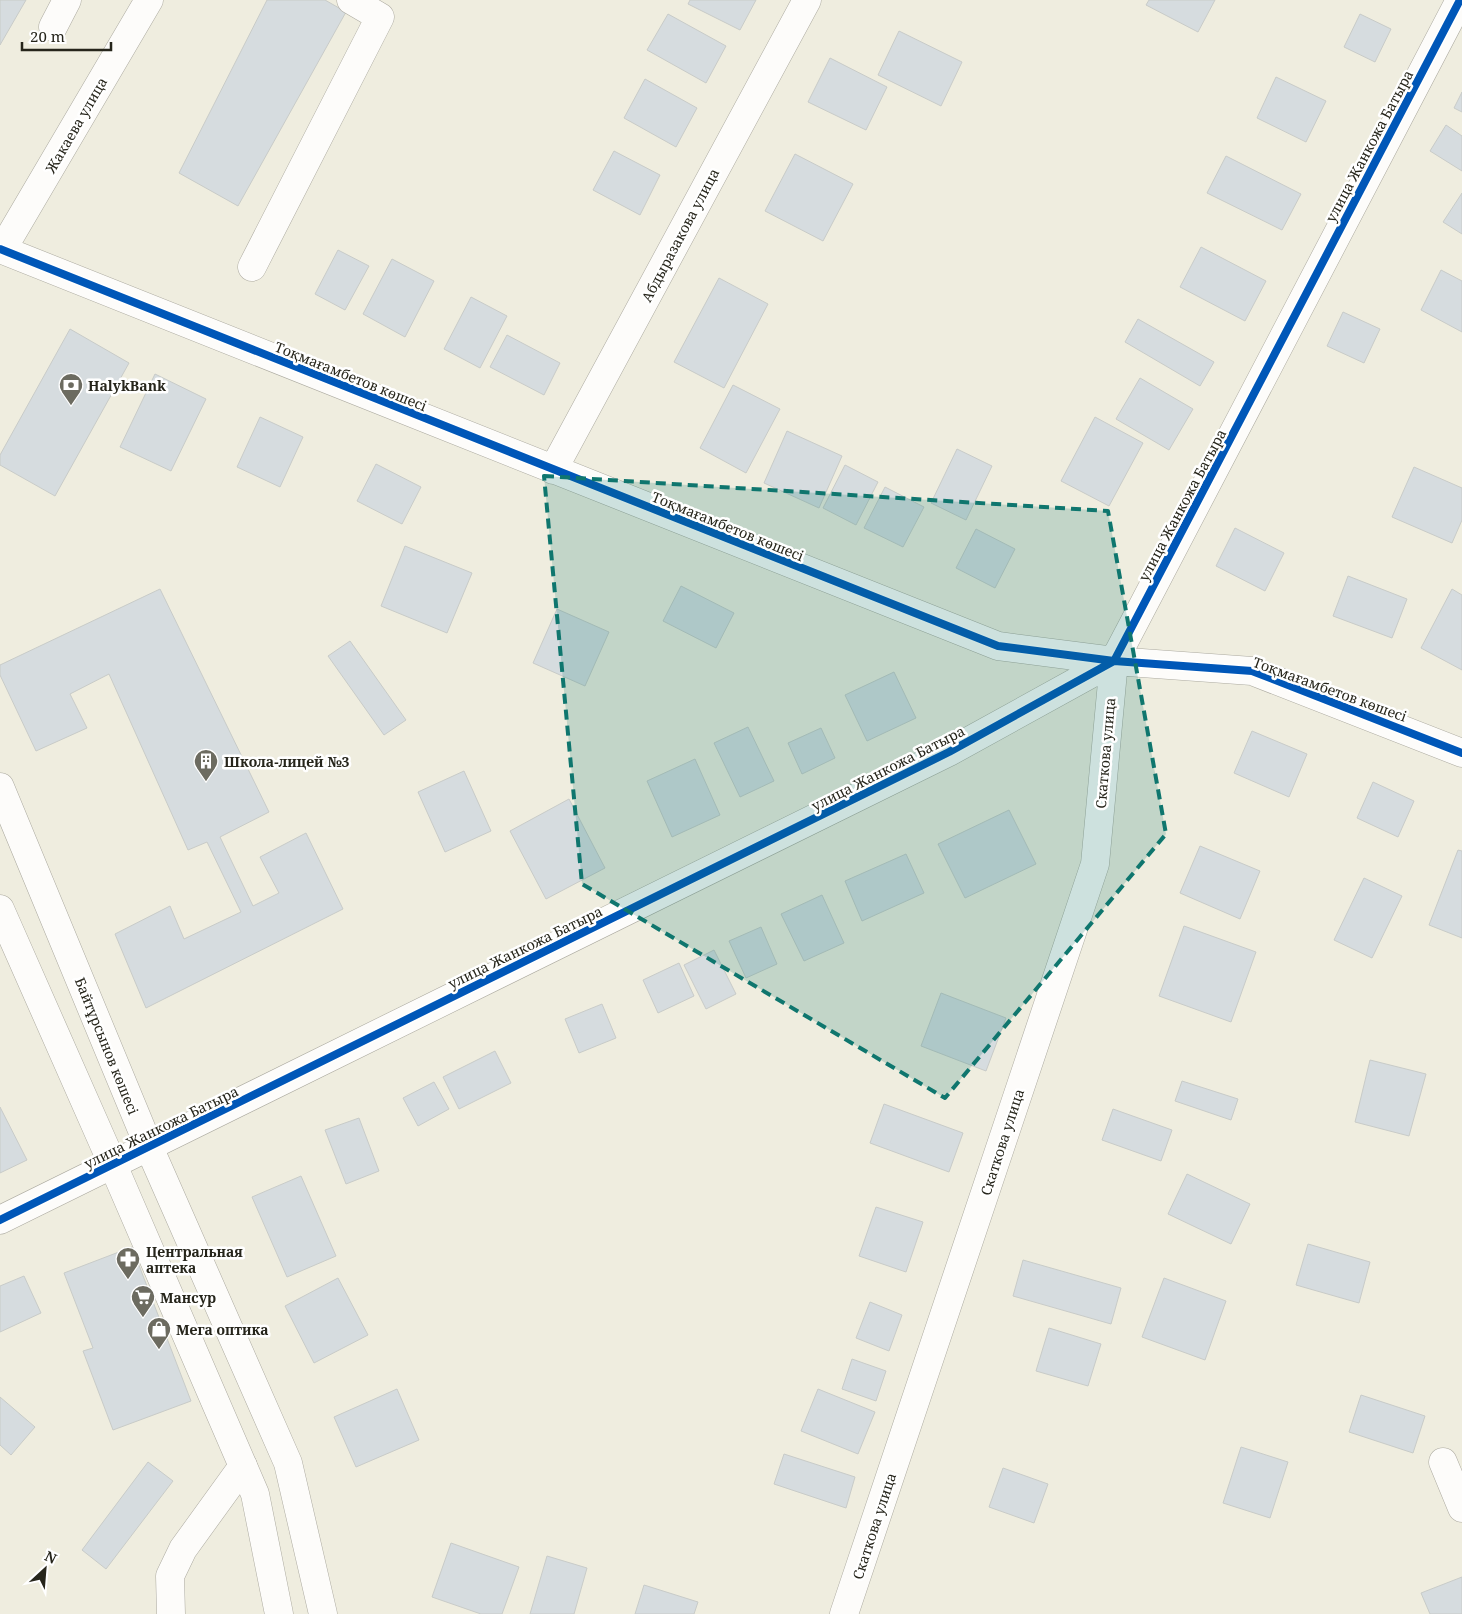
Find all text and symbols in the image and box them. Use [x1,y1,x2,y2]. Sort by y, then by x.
scale bar [22,20,111,52]
text: 20 m [30,26,65,46]
street label: улица Жанкожа Батыра [1321,67,1417,225]
street label: Жакаева улица [40,73,111,177]
street label: Абдыразакова улица [637,165,723,305]
street label: Тоқмағамбетов көшесі [272,337,430,415]
bank icon: HalykBank [58,372,84,406]
place label: HalykBank [88,376,166,395]
street label: улица Жанкожа Батыра [1134,426,1230,584]
street label: Тоқмағамбетов көшесі [649,487,807,565]
street label: Тоқмағамбетов көшесі [1250,652,1410,726]
street label: Скаткова улица [1091,697,1119,809]
street label: улица Жанкожа Батыра [808,721,968,815]
building icon: Школа-лицей №3 [193,748,219,782]
place label: Школа-лицей №3 [224,752,350,771]
street label: улица Жанкожа Батыра [445,901,605,993]
street label: Байтұрсынов көшесі [71,974,143,1118]
street label: улица Жанкожа Батыра [81,1081,241,1173]
street label: Скаткова улица [976,1086,1028,1198]
place label: Центральная аптека [146,1242,243,1277]
pharmacy icon: Центральная аптека [115,1246,141,1280]
supermarket icon: Мансур [130,1284,156,1318]
place label: Мансур [160,1288,216,1307]
shop icon: Мега оптика [146,1316,172,1350]
place label: Мега оптика [176,1320,269,1339]
street label: Скаткова улица [848,1470,900,1582]
north arrow [20,1544,70,1594]
text: N [42,1546,60,1568]

